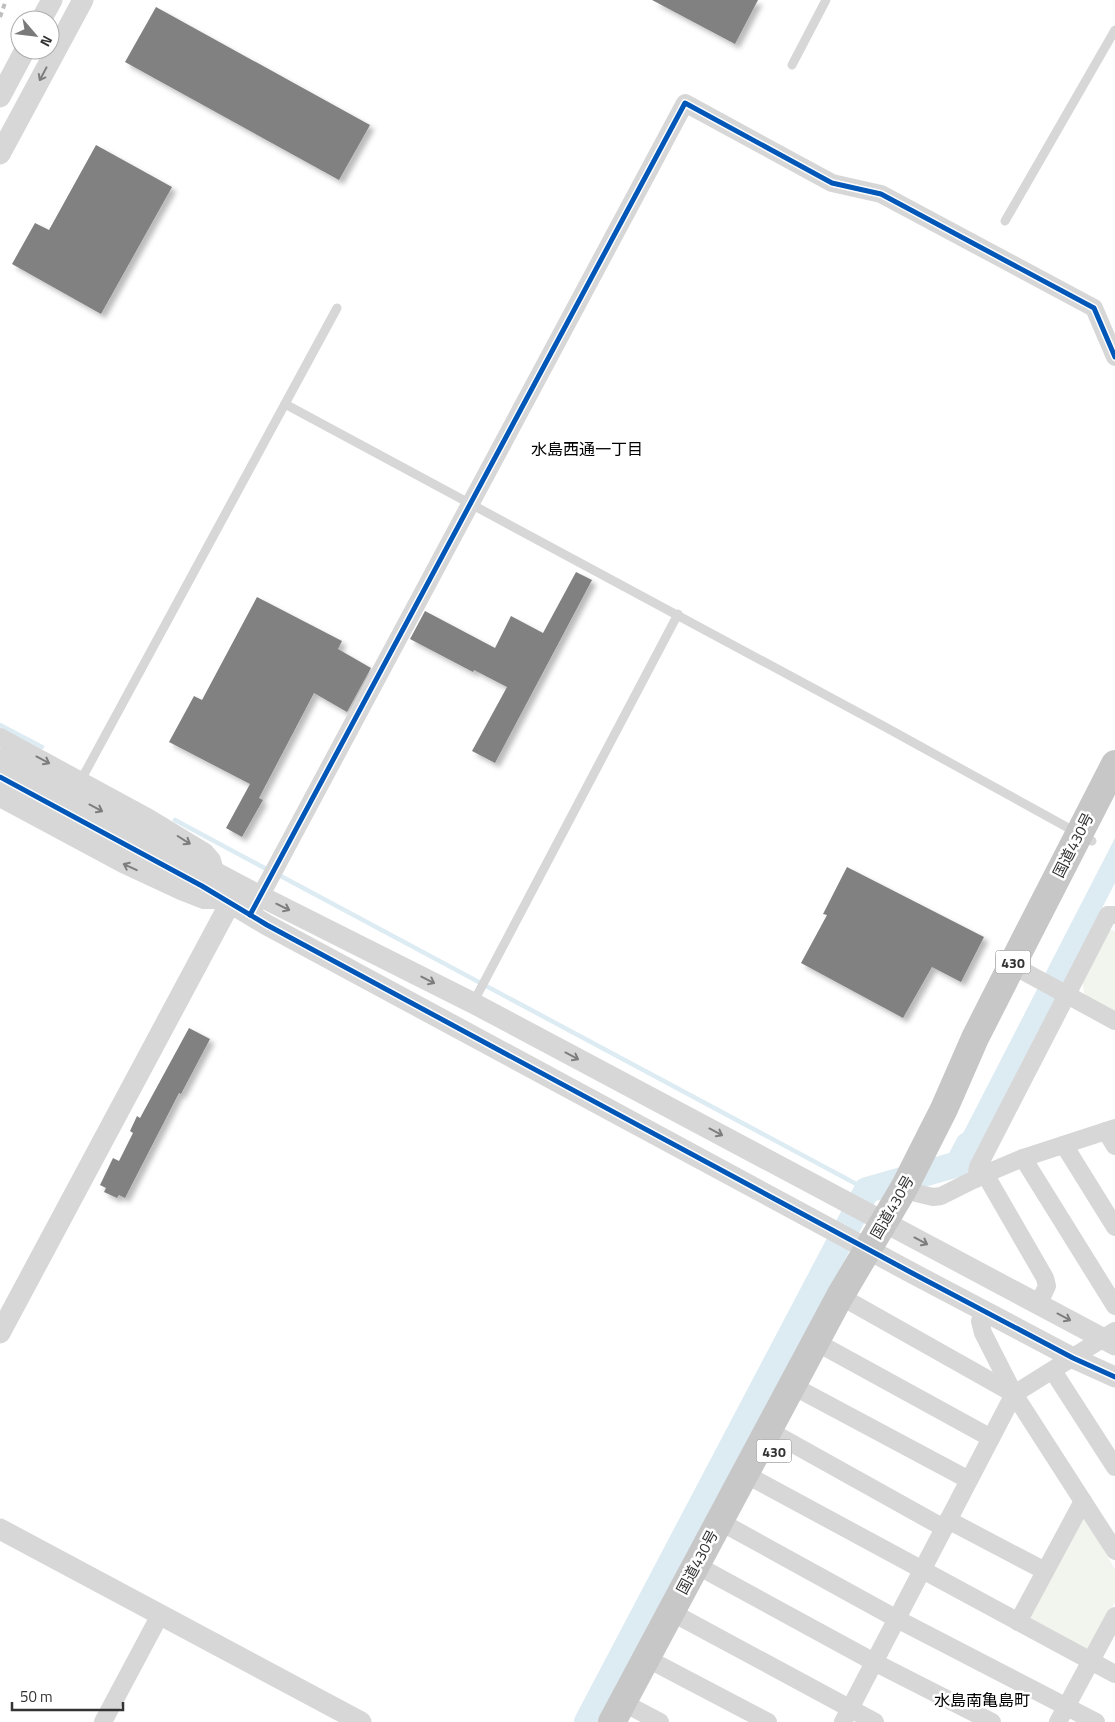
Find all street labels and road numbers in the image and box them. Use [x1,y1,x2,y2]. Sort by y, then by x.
street label: 国道430号 [1047,809,1099,881]
road number: 430 [996,950,1030,974]
street label: 国道430号 [864,1171,920,1243]
road number: 430 [756,1440,792,1462]
street label: 国道430号 [670,1526,724,1598]

